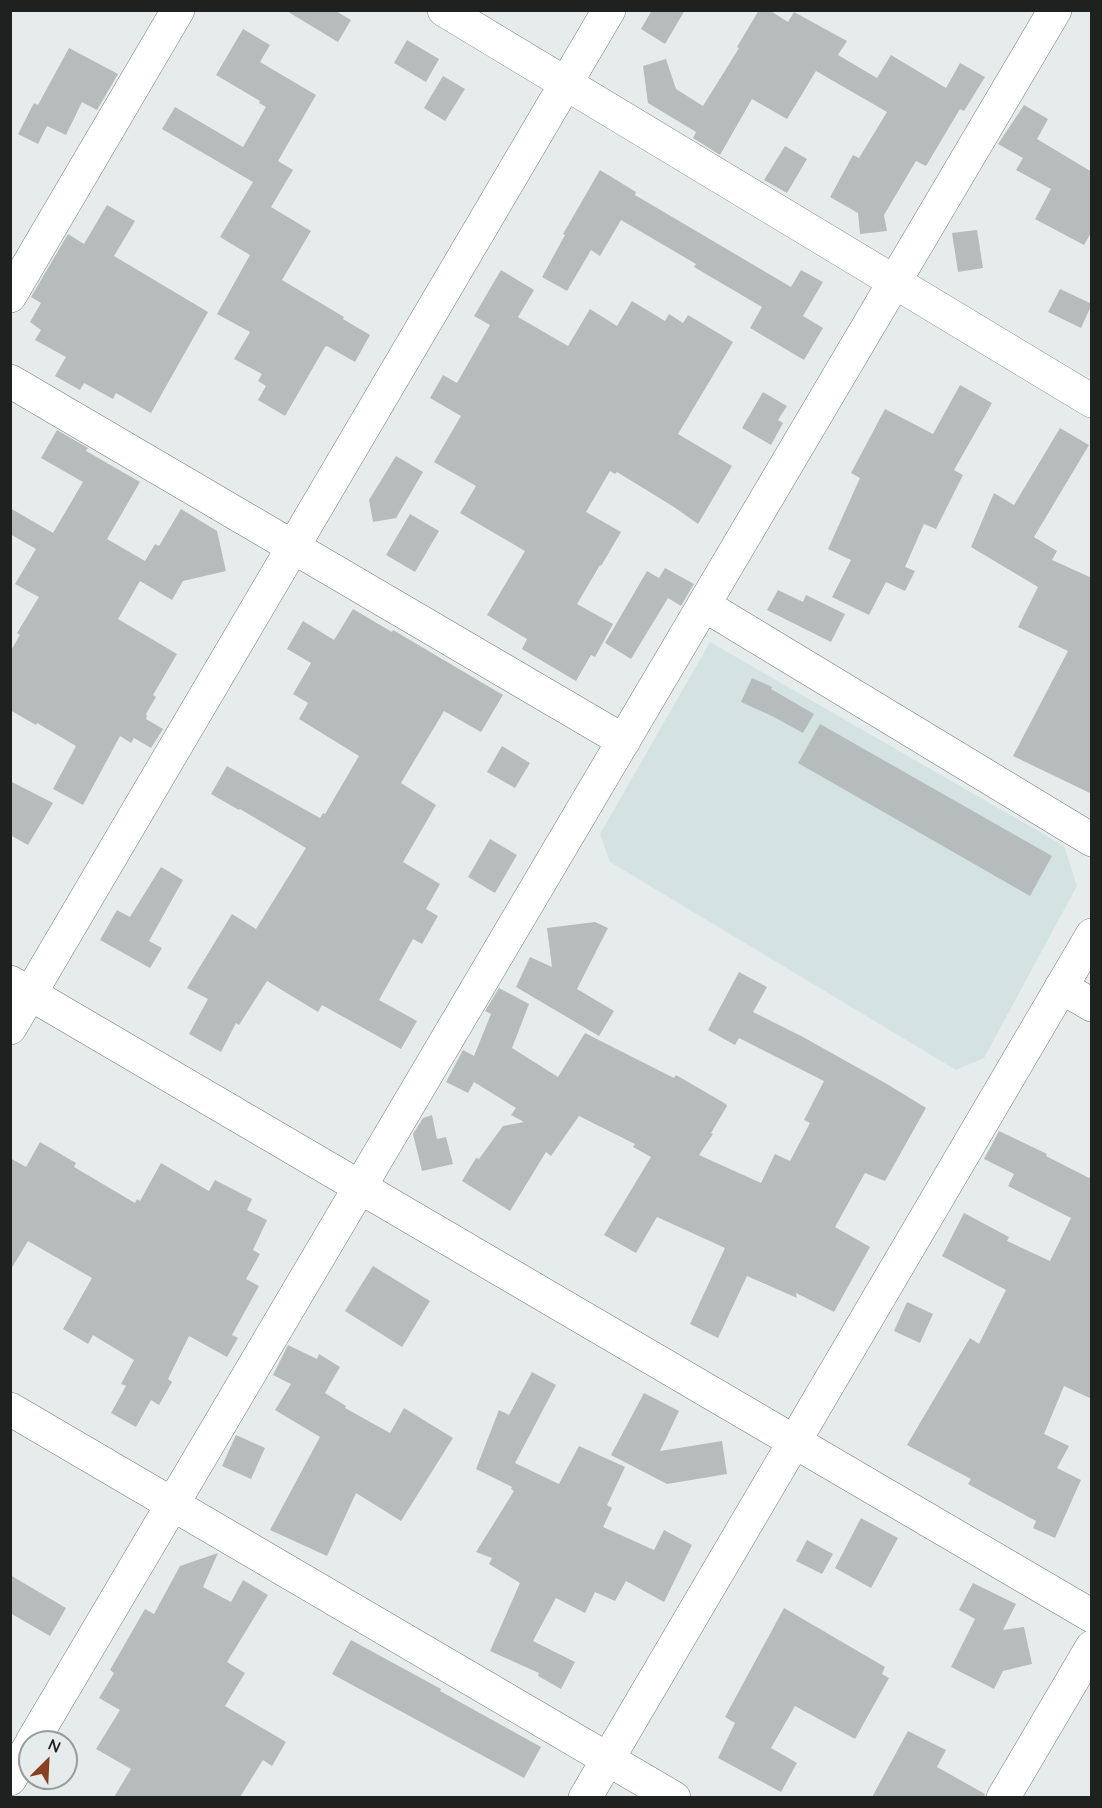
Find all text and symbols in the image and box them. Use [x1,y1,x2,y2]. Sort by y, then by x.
north arrow [18,1730,78,1790]
text: N [45,1734,64,1757]

